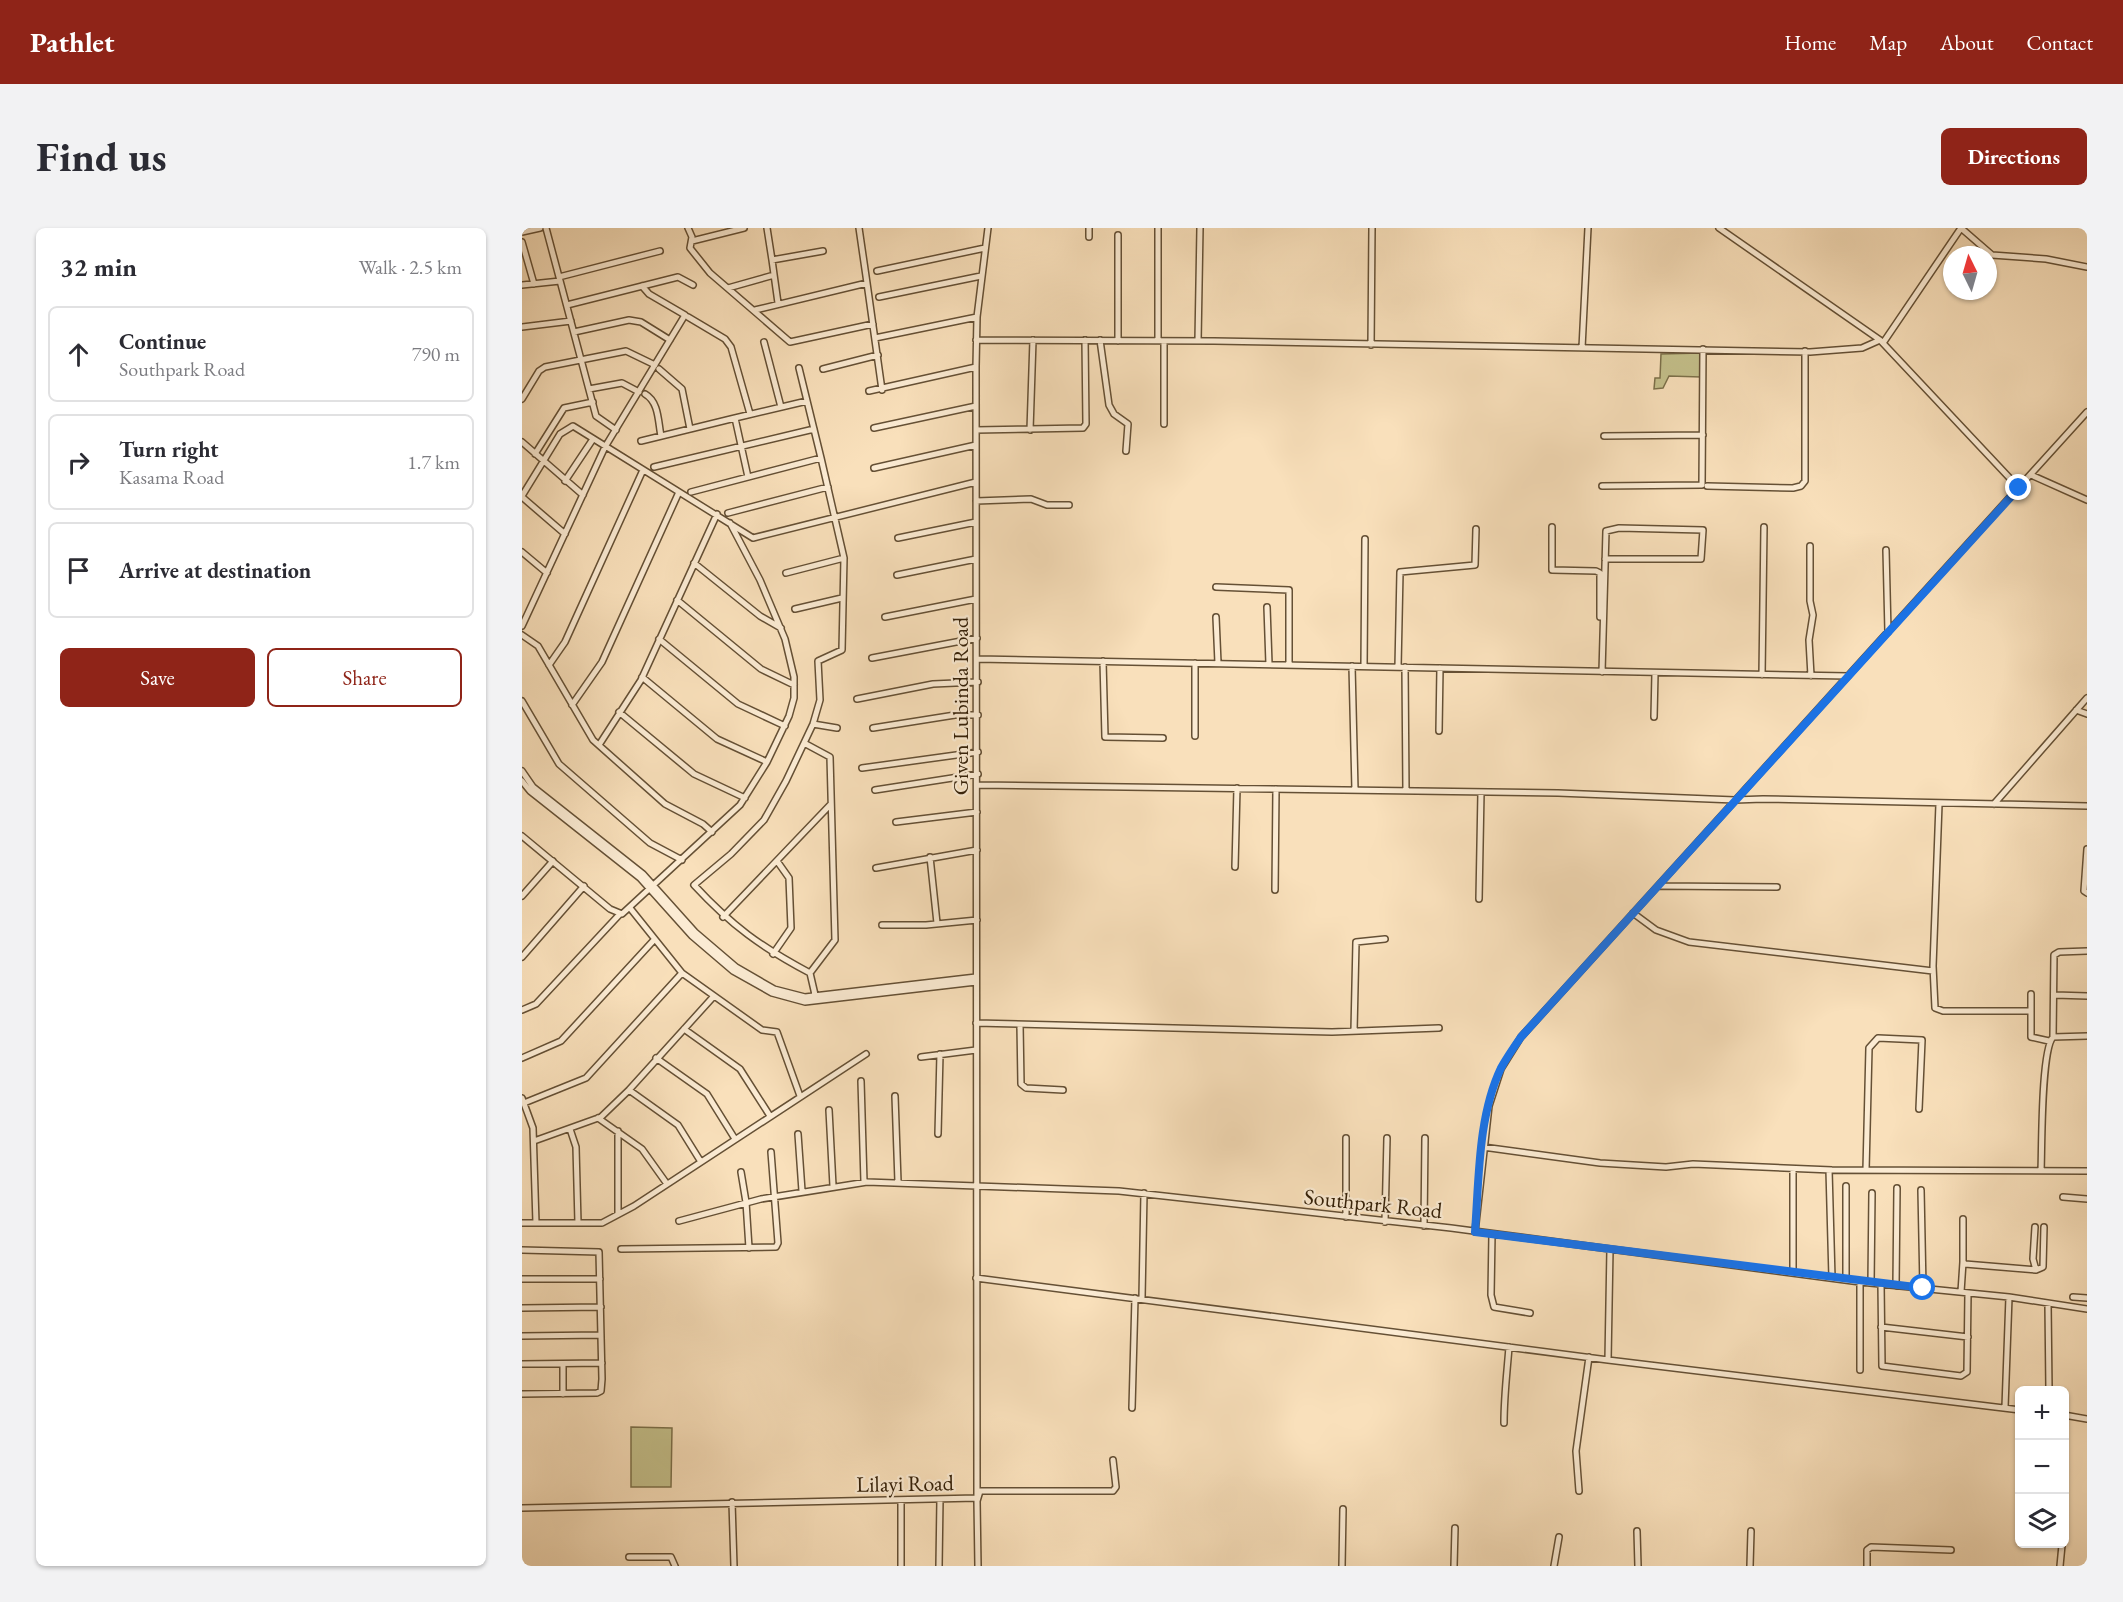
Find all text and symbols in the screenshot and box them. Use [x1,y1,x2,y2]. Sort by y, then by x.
text: Pathlet [30,24,114,60]
text: Home [1784,29,1836,56]
text: Map [1869,29,1907,56]
text: About [1940,29,1993,56]
text: Contact [2026,29,2093,56]
button: Directions [1941,128,2087,185]
text: Find us [36,129,167,184]
north arrow [1943,246,1997,300]
text: 32 min [60,250,137,284]
text: Walk · 2.5 km [359,254,462,280]
text: Continue [119,327,206,356]
icon: ahead [62,338,95,371]
text: 790 m [412,341,460,367]
text: Southpark Road [119,356,245,382]
text: Turn right [119,435,218,464]
icon: right [62,446,95,479]
text: 1.7 km [407,449,460,475]
text: Kasama Road [119,464,224,490]
route end [2005,474,2031,500]
icon: arrive [62,554,95,587]
text: Arrive at destination [119,556,311,585]
street label: Given Lubinda Road [946,616,975,795]
button: Save [60,648,255,707]
button: Share [267,648,462,707]
street label: Southpark Road [1302,1182,1444,1225]
route start [1909,1274,1935,1300]
map controls [2015,1386,2069,1548]
button: + [2015,1386,2069,1440]
button: − [2015,1440,2069,1494]
street label: Lilayi Road [856,1468,955,1499]
button: layers [2015,1494,2069,1548]

